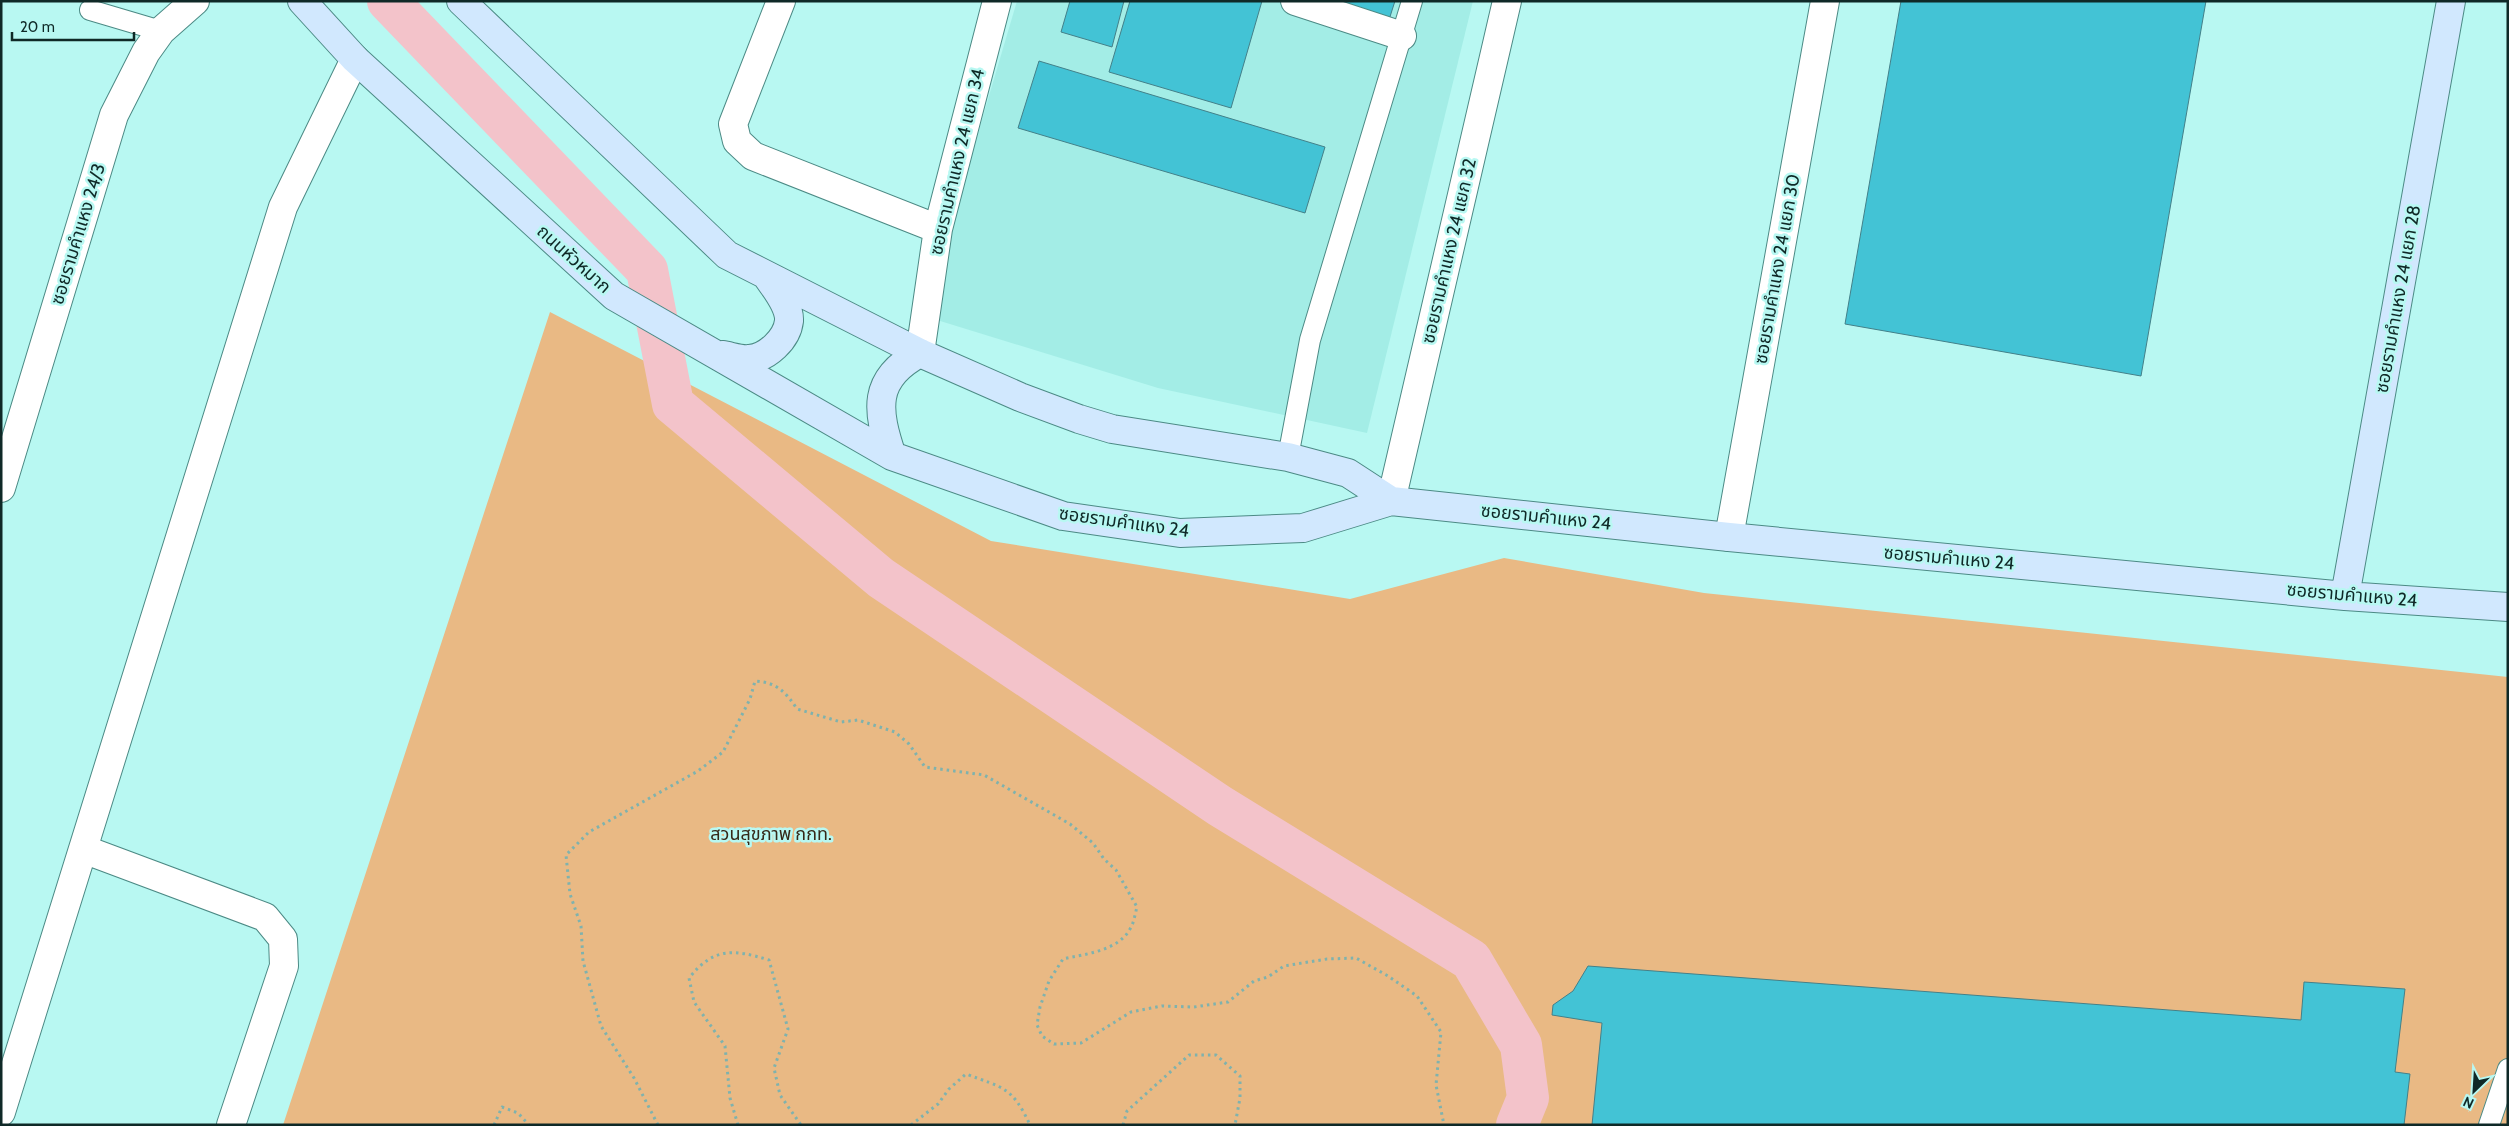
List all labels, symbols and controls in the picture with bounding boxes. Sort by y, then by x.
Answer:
scale bar [12,10,135,42]
text: 20 m [20,18,55,36]
street label: ซอยรามคำแหง 24 แยก 34 [925,67,989,257]
street label: ซอยรามคำแหง 24 แยก 32 [1417,156,1481,346]
street label: ซอยรามคำแหง 24/3 [46,161,110,307]
street label: ซอยรามคำแหง 24 แยก 30 [1749,172,1805,366]
street label: ซอยรามคำแหง 24 แยก 28 [2371,203,2425,395]
street label: ถนนหัวหมาก [532,220,616,298]
street label: ซอยรามคำแหง 24 [1480,499,1612,535]
street label: ซอยรามคำแหง 24 [1058,502,1190,542]
street label: ซอยรามคำแหง 24 [1883,541,2015,575]
street label: ซอยรามคำแหง 24 [2286,578,2418,612]
park label: สวนสุขภาพ กกท. [710,823,832,845]
north arrow [2449,1066,2499,1116]
text: N [2460,1093,2477,1113]

